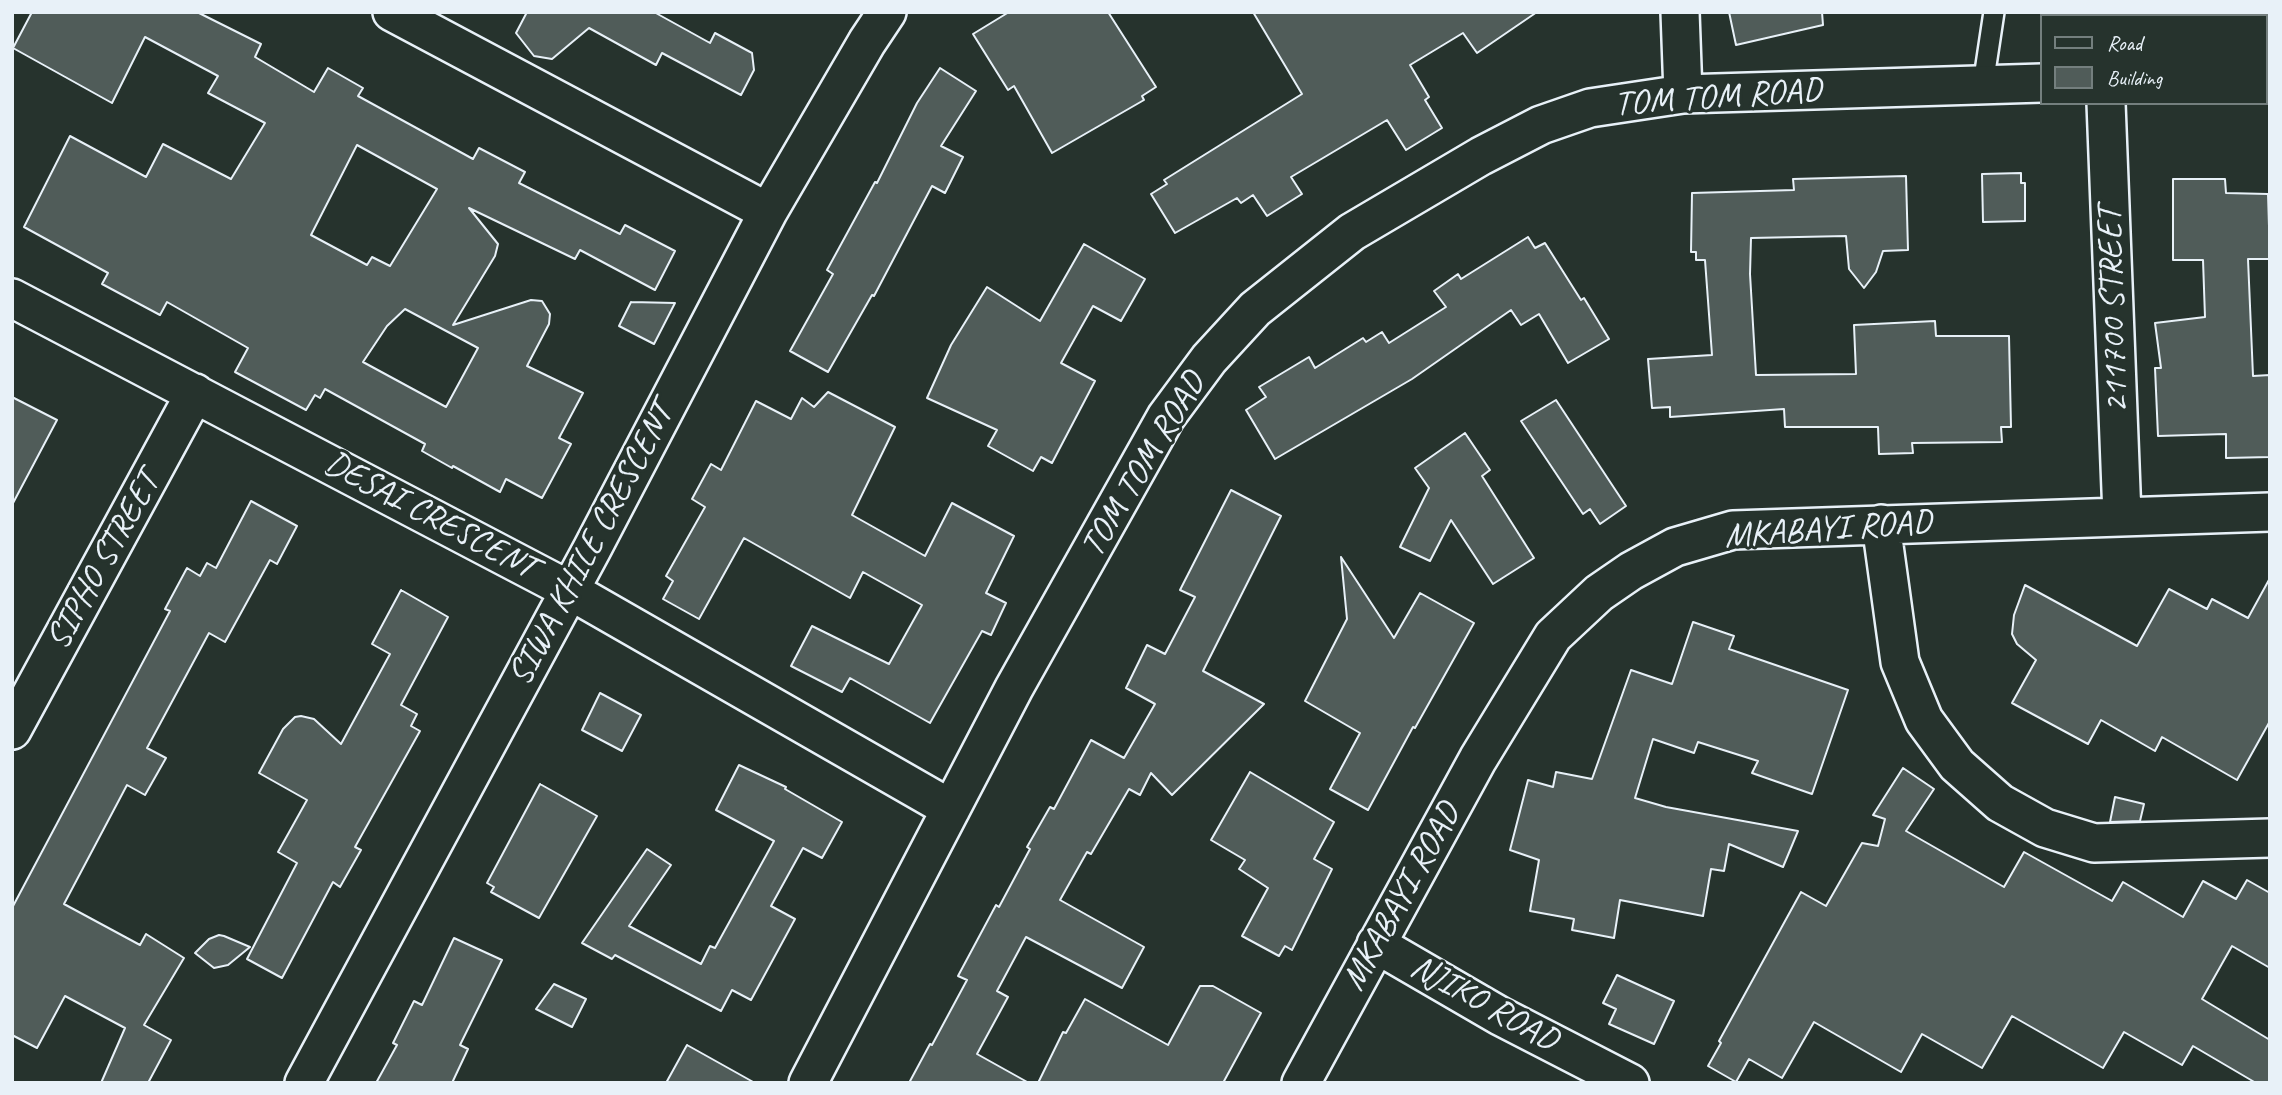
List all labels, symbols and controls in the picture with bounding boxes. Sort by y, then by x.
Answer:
legend [2040,14,2268,105]
text: Road [2107,30,2142,56]
text: Building [2107,65,2162,91]
street label: TOM TOM ROAD [1613,70,1823,126]
street label: 211700 STREET [2089,206,2139,414]
street label: TOM TOM ROAD [1073,365,1215,565]
street label: SIWA KHILE CRESCENT [500,397,684,693]
street label: DESAI CRESCENT [317,443,543,589]
street label: SIPHO STREET [38,465,170,657]
street label: MKABAYI ROAD [1723,502,1933,558]
street label: MKABAYI ROAD [1333,796,1471,998]
street label: NJIKO ROAD [1403,946,1565,1062]

